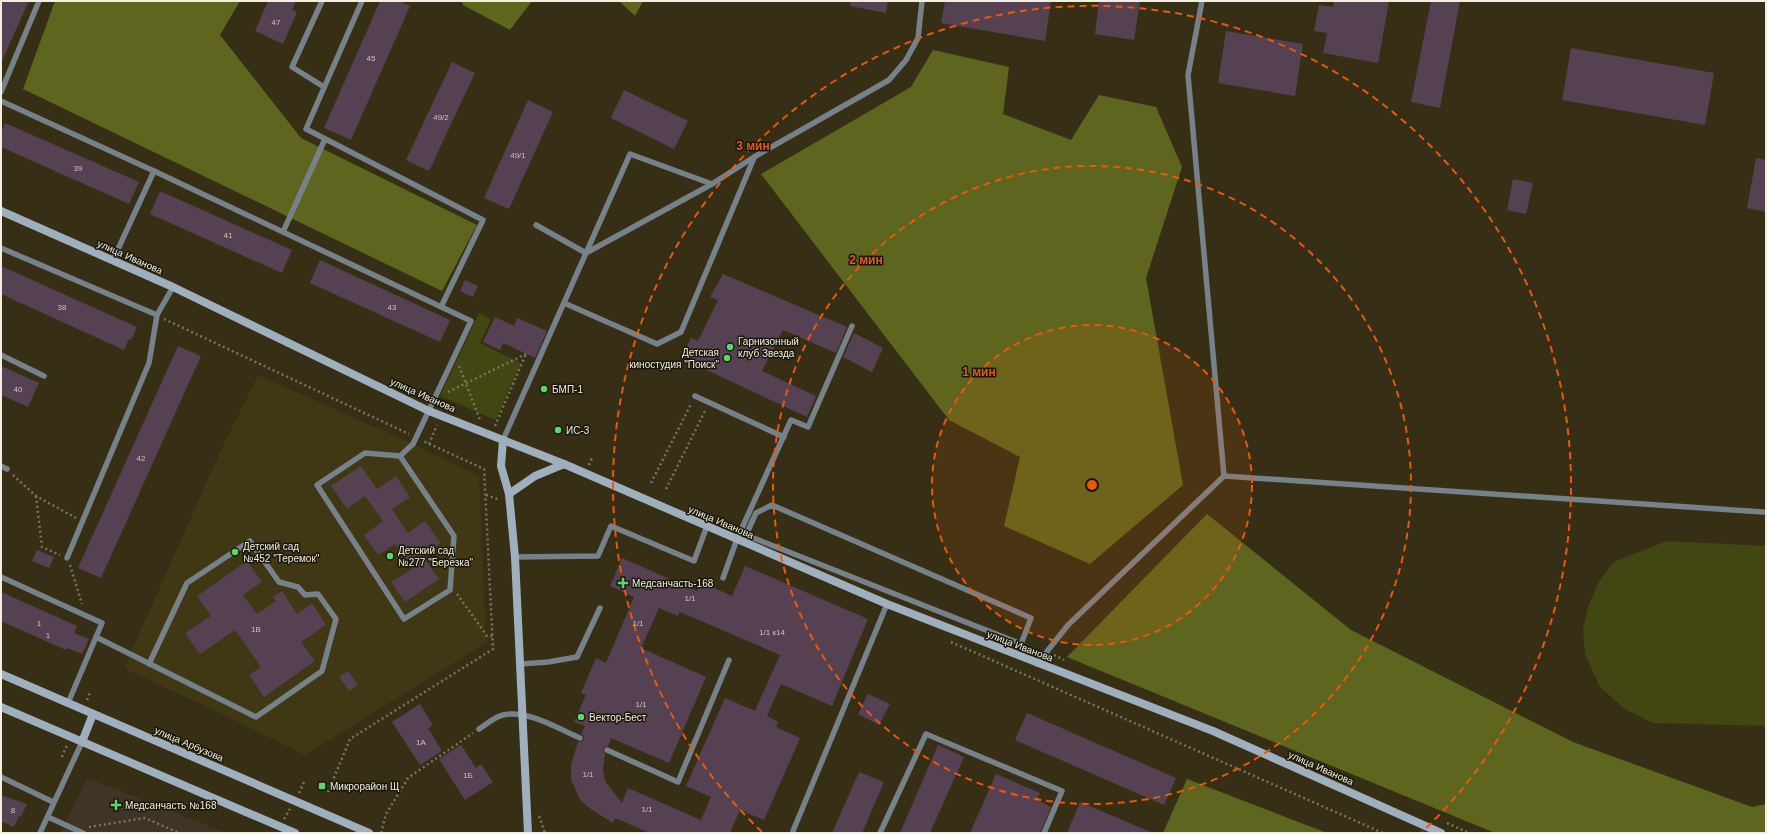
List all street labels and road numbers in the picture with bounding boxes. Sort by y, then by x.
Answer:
street label: улица Иванова [96,238,165,276]
street label: улица Иванова [389,376,458,414]
street label: улица Иванова [687,503,756,541]
street label: улица Иванова [985,628,1055,664]
street label: улица Арбузова [153,725,226,764]
street label: улица Иванова [1287,749,1356,787]

